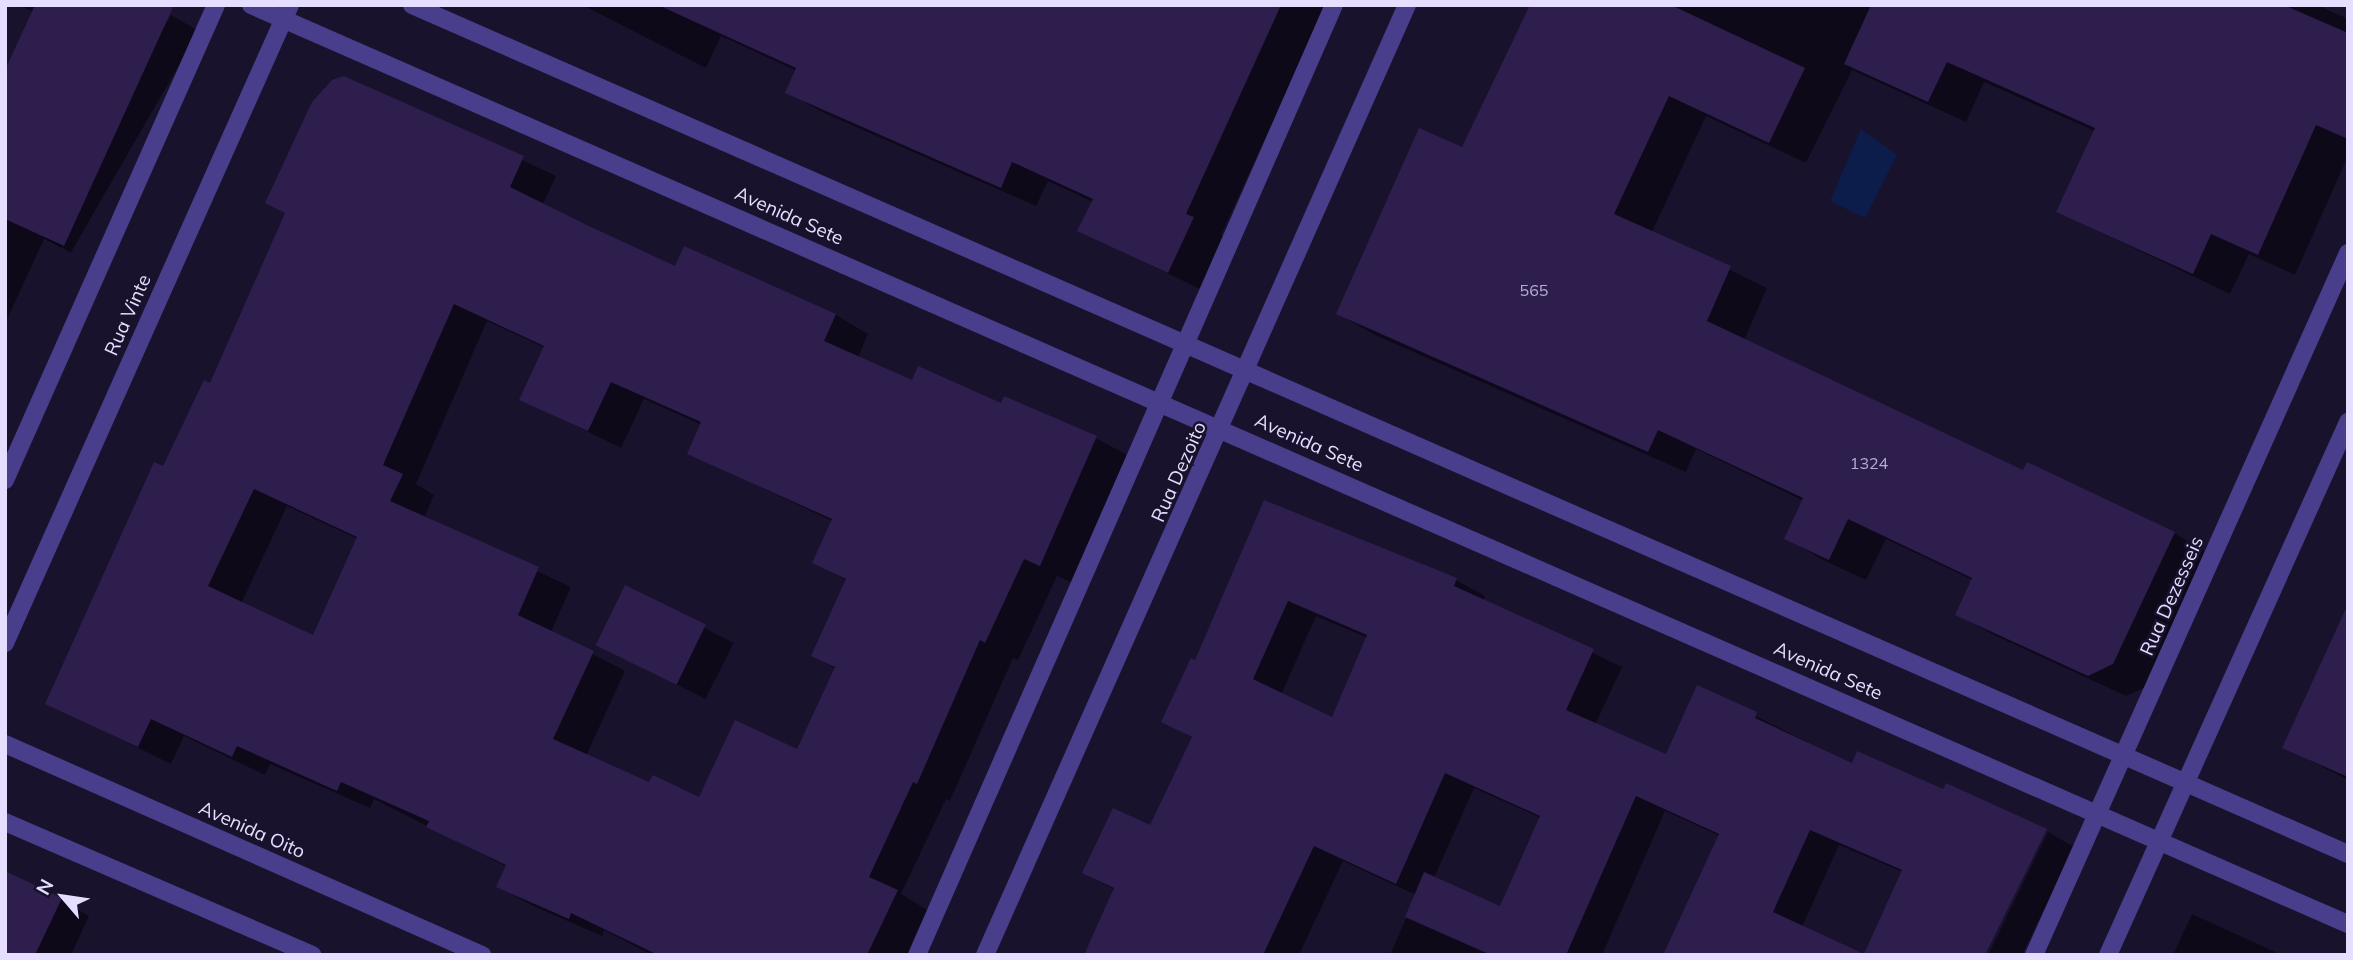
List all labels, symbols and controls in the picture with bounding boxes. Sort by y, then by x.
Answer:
street label: Avenida Sete [731,182,847,250]
street label: Rua Vinte [100,271,156,359]
house number: 565 [1520,280,1548,300]
street label: Avenida Sete [1251,409,1367,477]
street label: Rua Dezoito [1147,418,1211,526]
house number: 1324 [1850,453,1888,473]
street label: Rua Dezesseis [2136,533,2208,659]
street label: Avenida Sete [1770,637,1886,705]
street label: Avenida Oito [195,796,309,864]
north arrow [28,862,98,932]
text: N [31,875,59,899]

